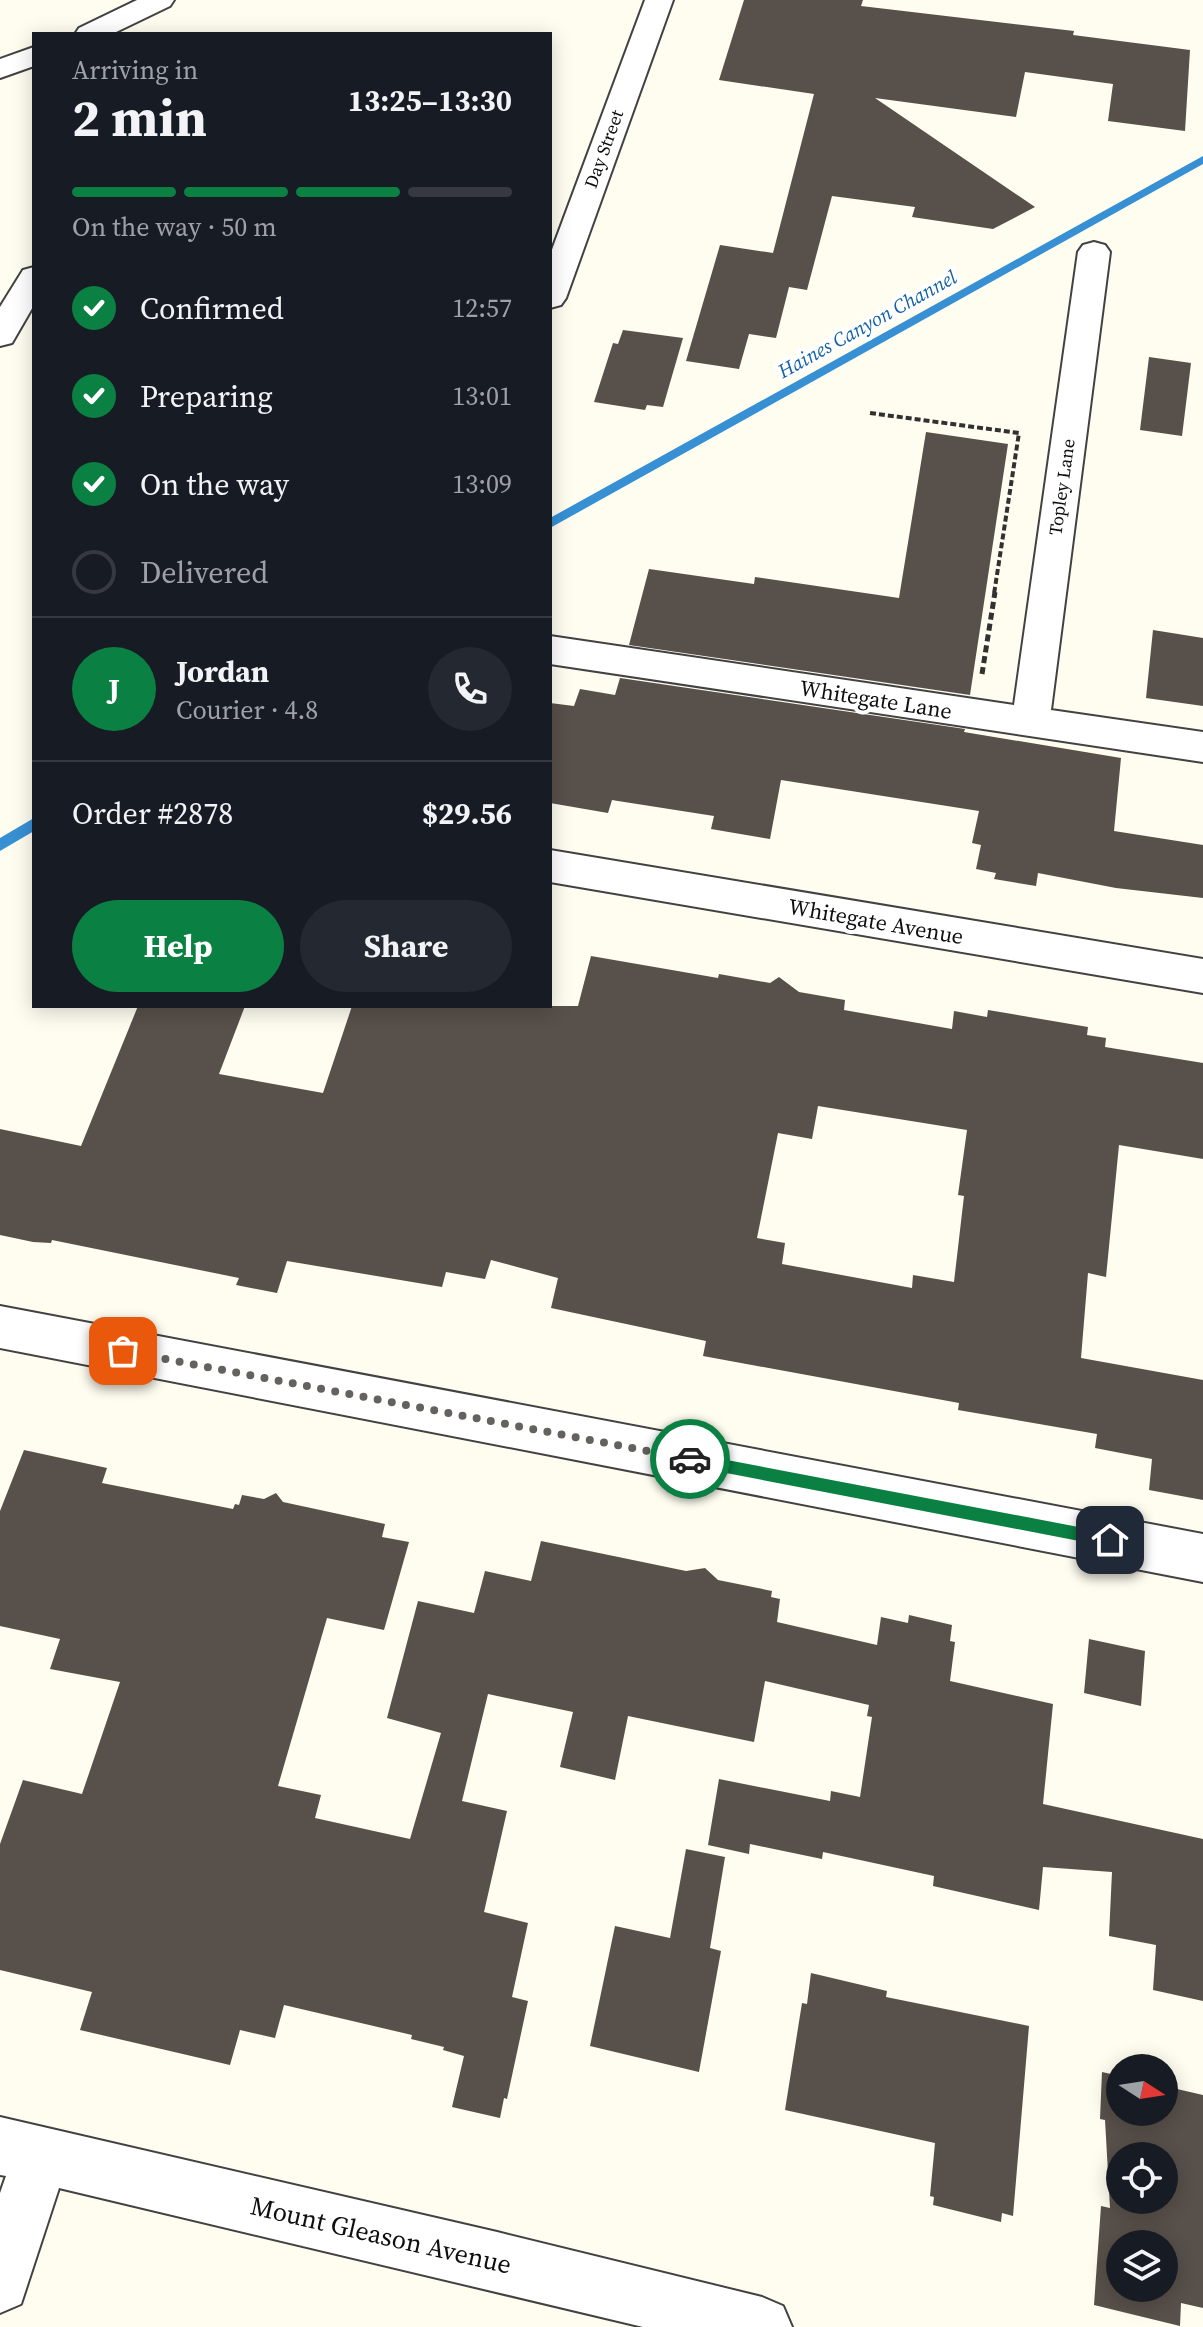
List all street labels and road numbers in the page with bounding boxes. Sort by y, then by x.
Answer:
street label: Day Street [578,106,629,191]
street label: Topley Lane [1042,437,1081,537]
street label: Whitegate Lane [798,672,954,726]
street label: Whitegate Avenue [786,891,966,951]
street label: Mount Gleason Avenue [247,2187,515,2283]

